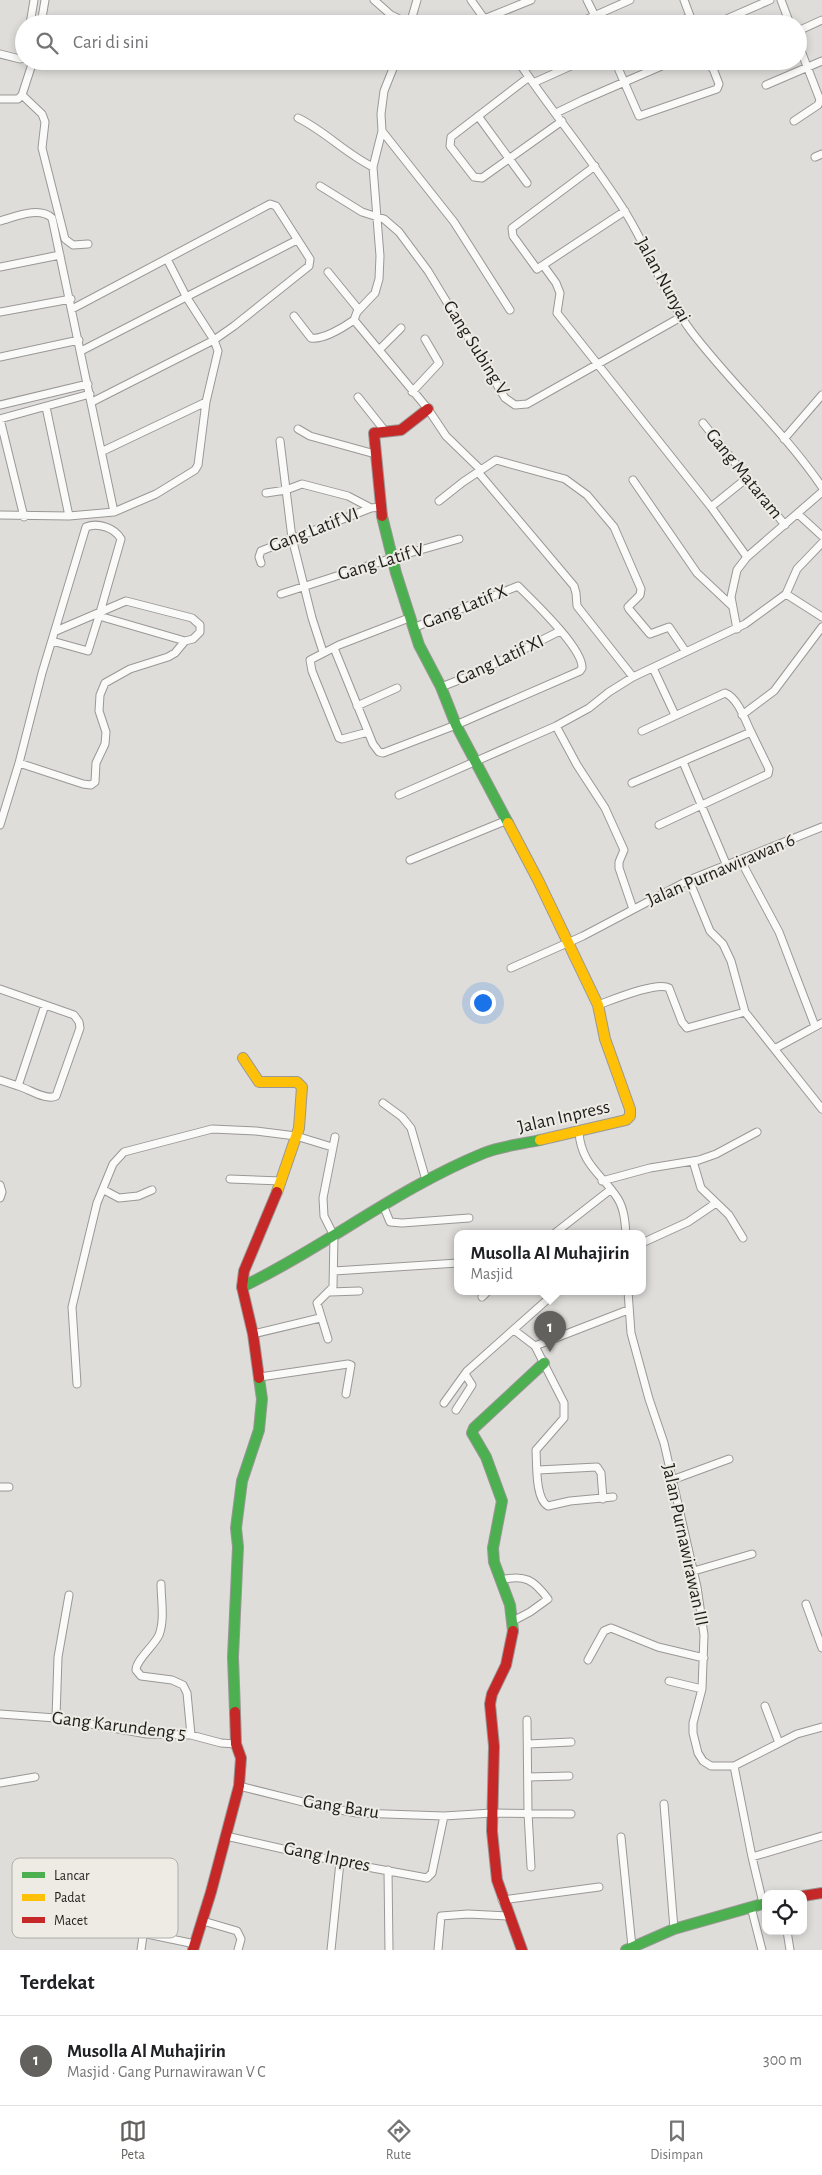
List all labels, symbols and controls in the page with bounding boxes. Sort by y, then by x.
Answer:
search box [15,15,807,70]
icon: search [33,29,61,57]
text: Cari di sini [73,33,149,52]
street label: Jalan Nunyai [632,235,694,325]
street label: Gang Subing V [439,297,513,399]
street label: Gang Mataram [702,425,786,523]
street label: Gang Latif VI [267,504,361,556]
street label: Gang Latif V [336,540,427,584]
street label: Gang Latif X [420,581,510,633]
street label: Gang Latif XI [453,631,547,689]
street label: Jalan Purnawirawan 6 [644,830,798,910]
your location [470,990,496,1016]
street label: Jalan Inpress [516,1097,612,1137]
popup [454,1230,646,1295]
text: Musolla Al Muhajirin [471,1244,629,1263]
text: Masjid [471,1266,513,1282]
pin: 1 [534,1311,566,1352]
street label: Jalan Purnawirawan III [659,1462,711,1628]
street label: Gang Karundeng 5 [51,1708,187,1744]
street label: Gang Baru [302,1792,381,1822]
street label: Gang Inpres [282,1839,372,1875]
legend [12,1858,178,1938]
text: Lancar [54,1869,90,1883]
map controls [762,1890,807,1935]
button: locate [762,1890,807,1935]
text: Padat [54,1891,86,1905]
text: Macet [54,1914,88,1928]
text: Terdekat [20,1972,95,1993]
text: Musolla Al Muhajirin [67,2042,226,2061]
text: 1 [33,2052,39,2068]
text: 300 m [763,2052,802,2068]
text: Masjid · Gang Purnawirawan V C [67,2064,266,2080]
tab: Peta [119,2117,147,2164]
tab: Rute [385,2117,413,2164]
tab: Disimpan [650,2117,703,2164]

